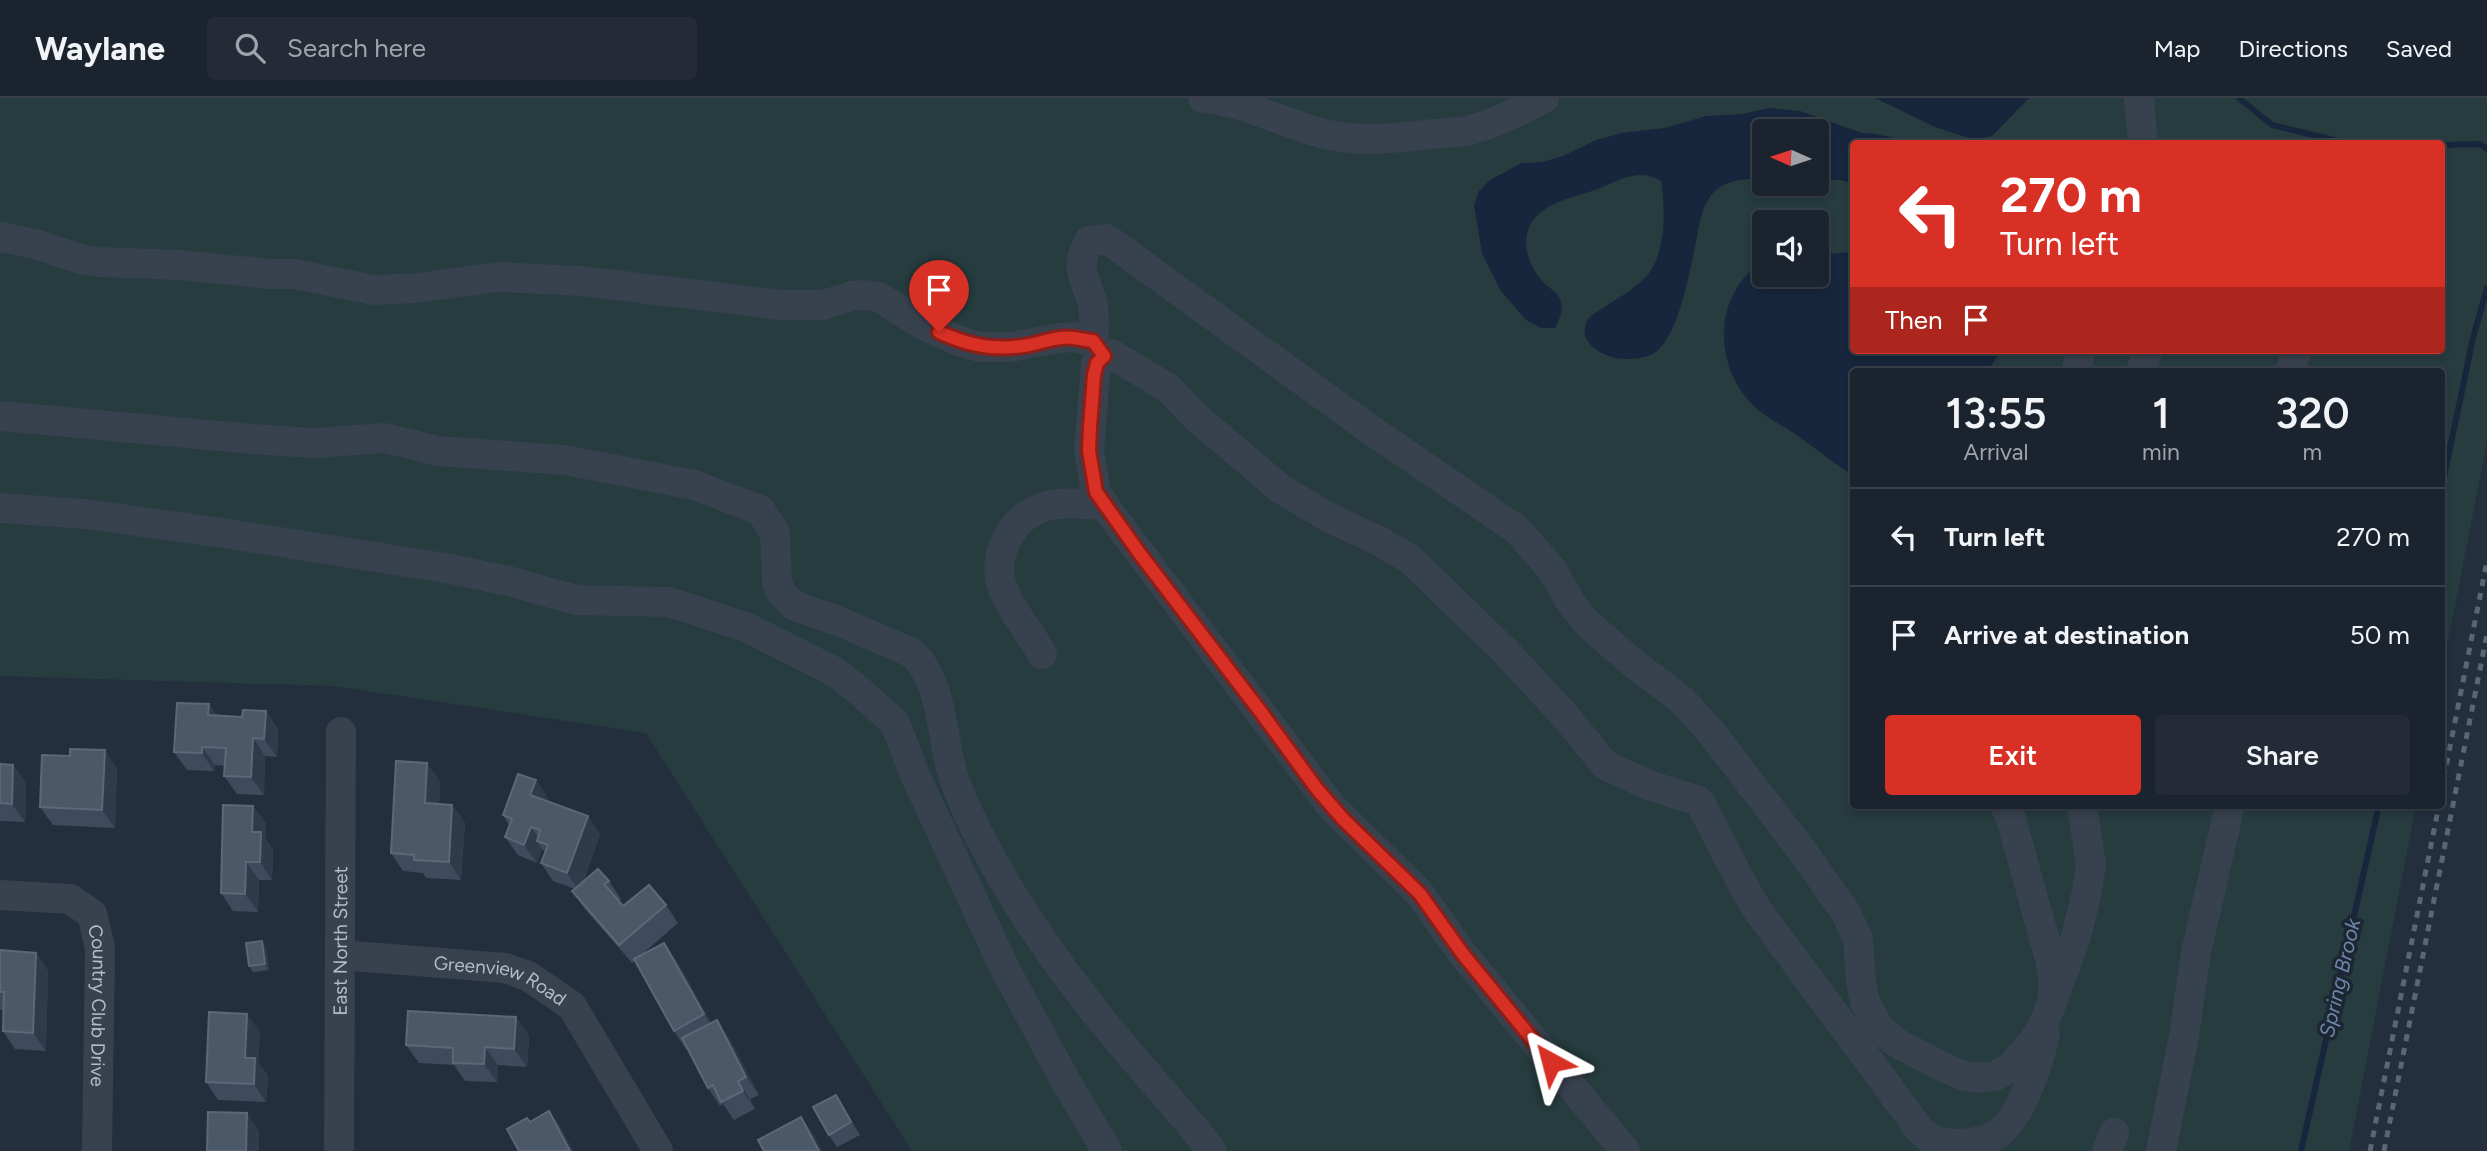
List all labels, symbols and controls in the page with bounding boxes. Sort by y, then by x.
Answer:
search box [207,17,697,80]
text: Waylane [35,29,165,68]
icon: search [231,29,269,67]
text: Search here [287,32,426,64]
text: Map [2154,34,2200,63]
text: Directions [2238,34,2348,63]
text: Saved [2386,34,2452,63]
north arrow [1752,119,1829,196]
map controls [1752,119,1829,287]
text: 270 m [2000,165,2142,224]
icon: left [1885,168,1976,259]
button: sound [1752,210,1829,287]
text: Turn left [2000,225,2119,263]
pin [909,260,969,332]
icon: arrive [920,271,958,309]
icon: arrive [1957,301,1995,339]
text: Then [1885,304,1943,336]
text: 13:55 [1945,388,2047,439]
text: 1 [2152,388,2170,439]
text: 320 [2275,388,2350,439]
text: Arrival [1964,438,2029,466]
text: min [2142,438,2180,466]
text: m [2303,438,2322,466]
icon: left [1885,518,1923,556]
text: Turn left [1944,521,2045,553]
text: 270 m [2336,521,2410,553]
icon: arrive [1885,616,1923,654]
text: Arrive at destination [1944,619,2189,651]
text: 50 m [2350,619,2410,651]
button: Exit [1885,715,2141,795]
button: Share [2155,715,2410,795]
street label: East North Street [329,866,352,1016]
water label: Spring Brook [2314,915,2365,1040]
street label: Country Club Drive [83,922,111,1087]
street label: Greenview Road [433,951,571,1011]
position arrow [1514,1025,1588,1099]

